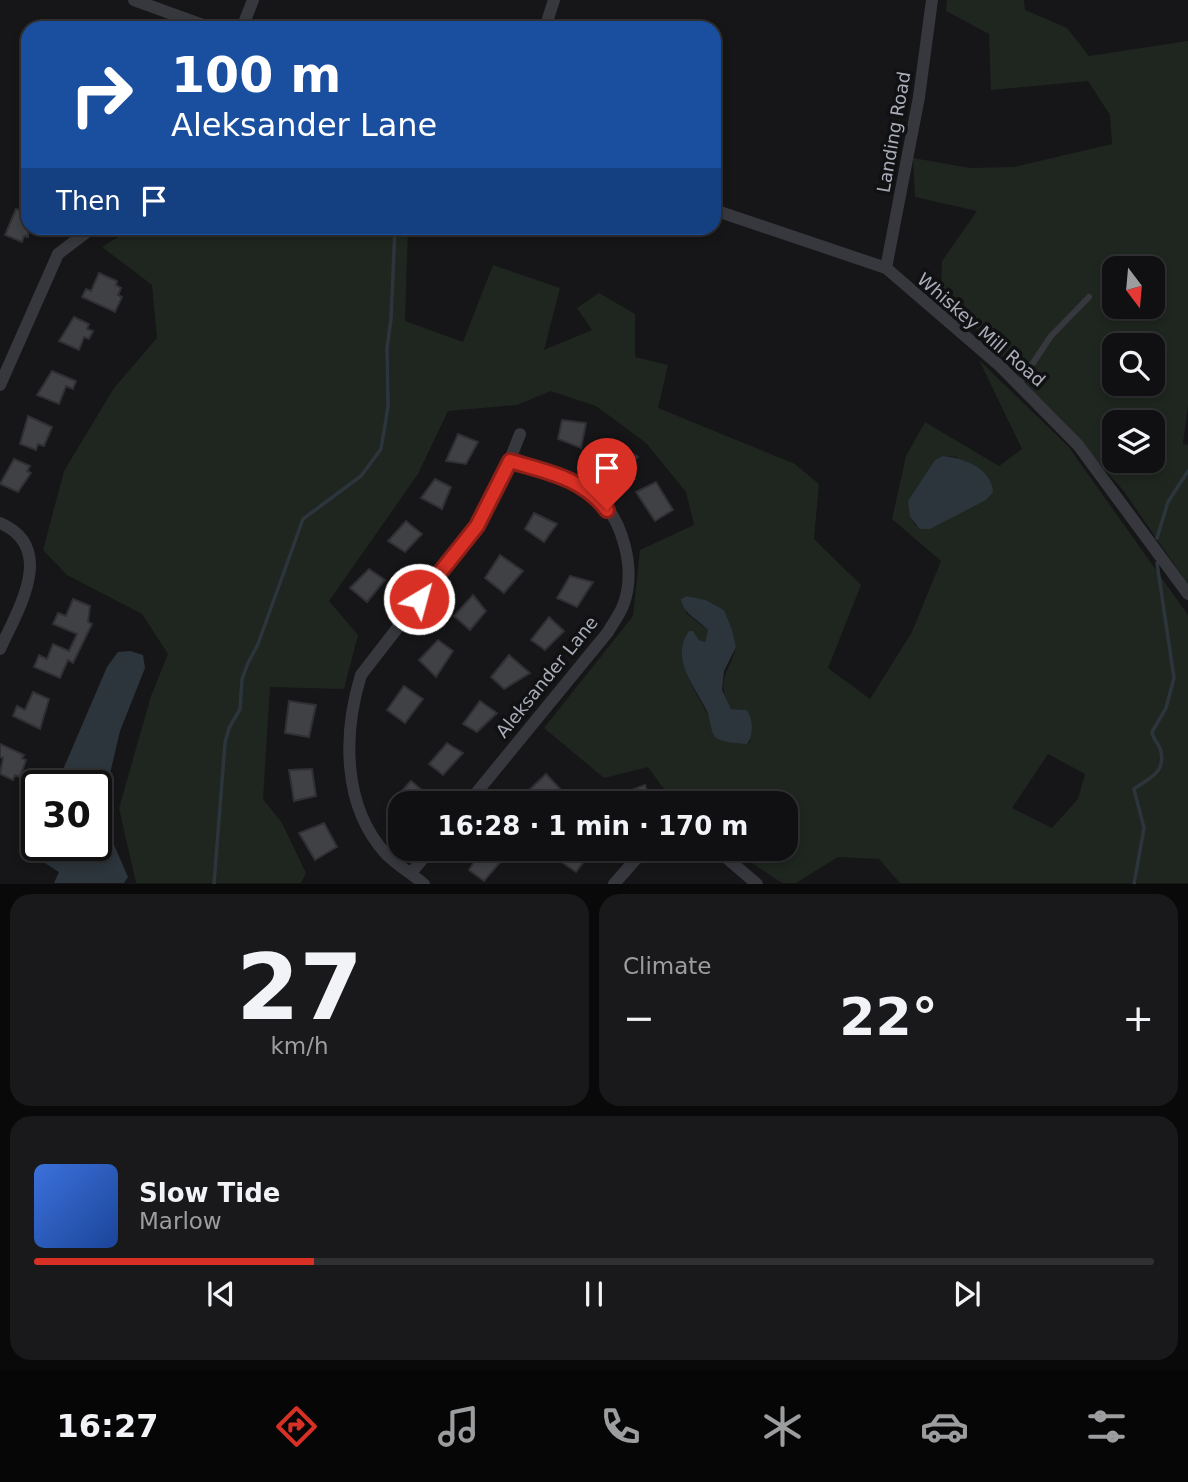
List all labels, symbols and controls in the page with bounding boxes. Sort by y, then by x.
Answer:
text: 100 m [171,47,341,104]
icon: right [56,49,147,140]
street label: Landing Road [873,70,914,194]
text: Aleksander Lane [171,106,437,144]
icon: arrive [135,182,173,220]
text: Then [56,186,121,216]
north arrow [1102,256,1166,318]
map controls [1102,256,1165,473]
street label: Whiskey Mill Road [913,268,1049,391]
button: search [1102,333,1165,396]
button: layers [1102,410,1165,473]
pin [577,438,637,510]
icon: arrive [588,449,626,487]
position arrow [382,562,456,636]
street label: Aleksander Lane [491,612,602,742]
speed limit sign: 30 [21,770,112,861]
text: 16:28 · 1 min · 170 m [438,811,748,841]
text: 27 [236,935,363,1040]
text: Climate [623,953,712,979]
text: 22° [839,987,938,1047]
text: − [623,996,655,1040]
text: + [1122,996,1154,1040]
text: km/h [270,1033,329,1059]
text: Slow Tide [139,1178,280,1208]
text: Marlow [139,1208,222,1234]
icon: previous [202,1275,240,1313]
icon: pause [575,1275,613,1313]
icon: next [948,1275,986,1313]
icon: directions [272,1402,321,1451]
icon: music [434,1402,483,1451]
icon: phone [596,1402,645,1451]
icon: climate [758,1402,807,1451]
icon: car [920,1402,969,1451]
icon: filters [1082,1402,1131,1451]
text: 16:27 [57,1407,158,1445]

